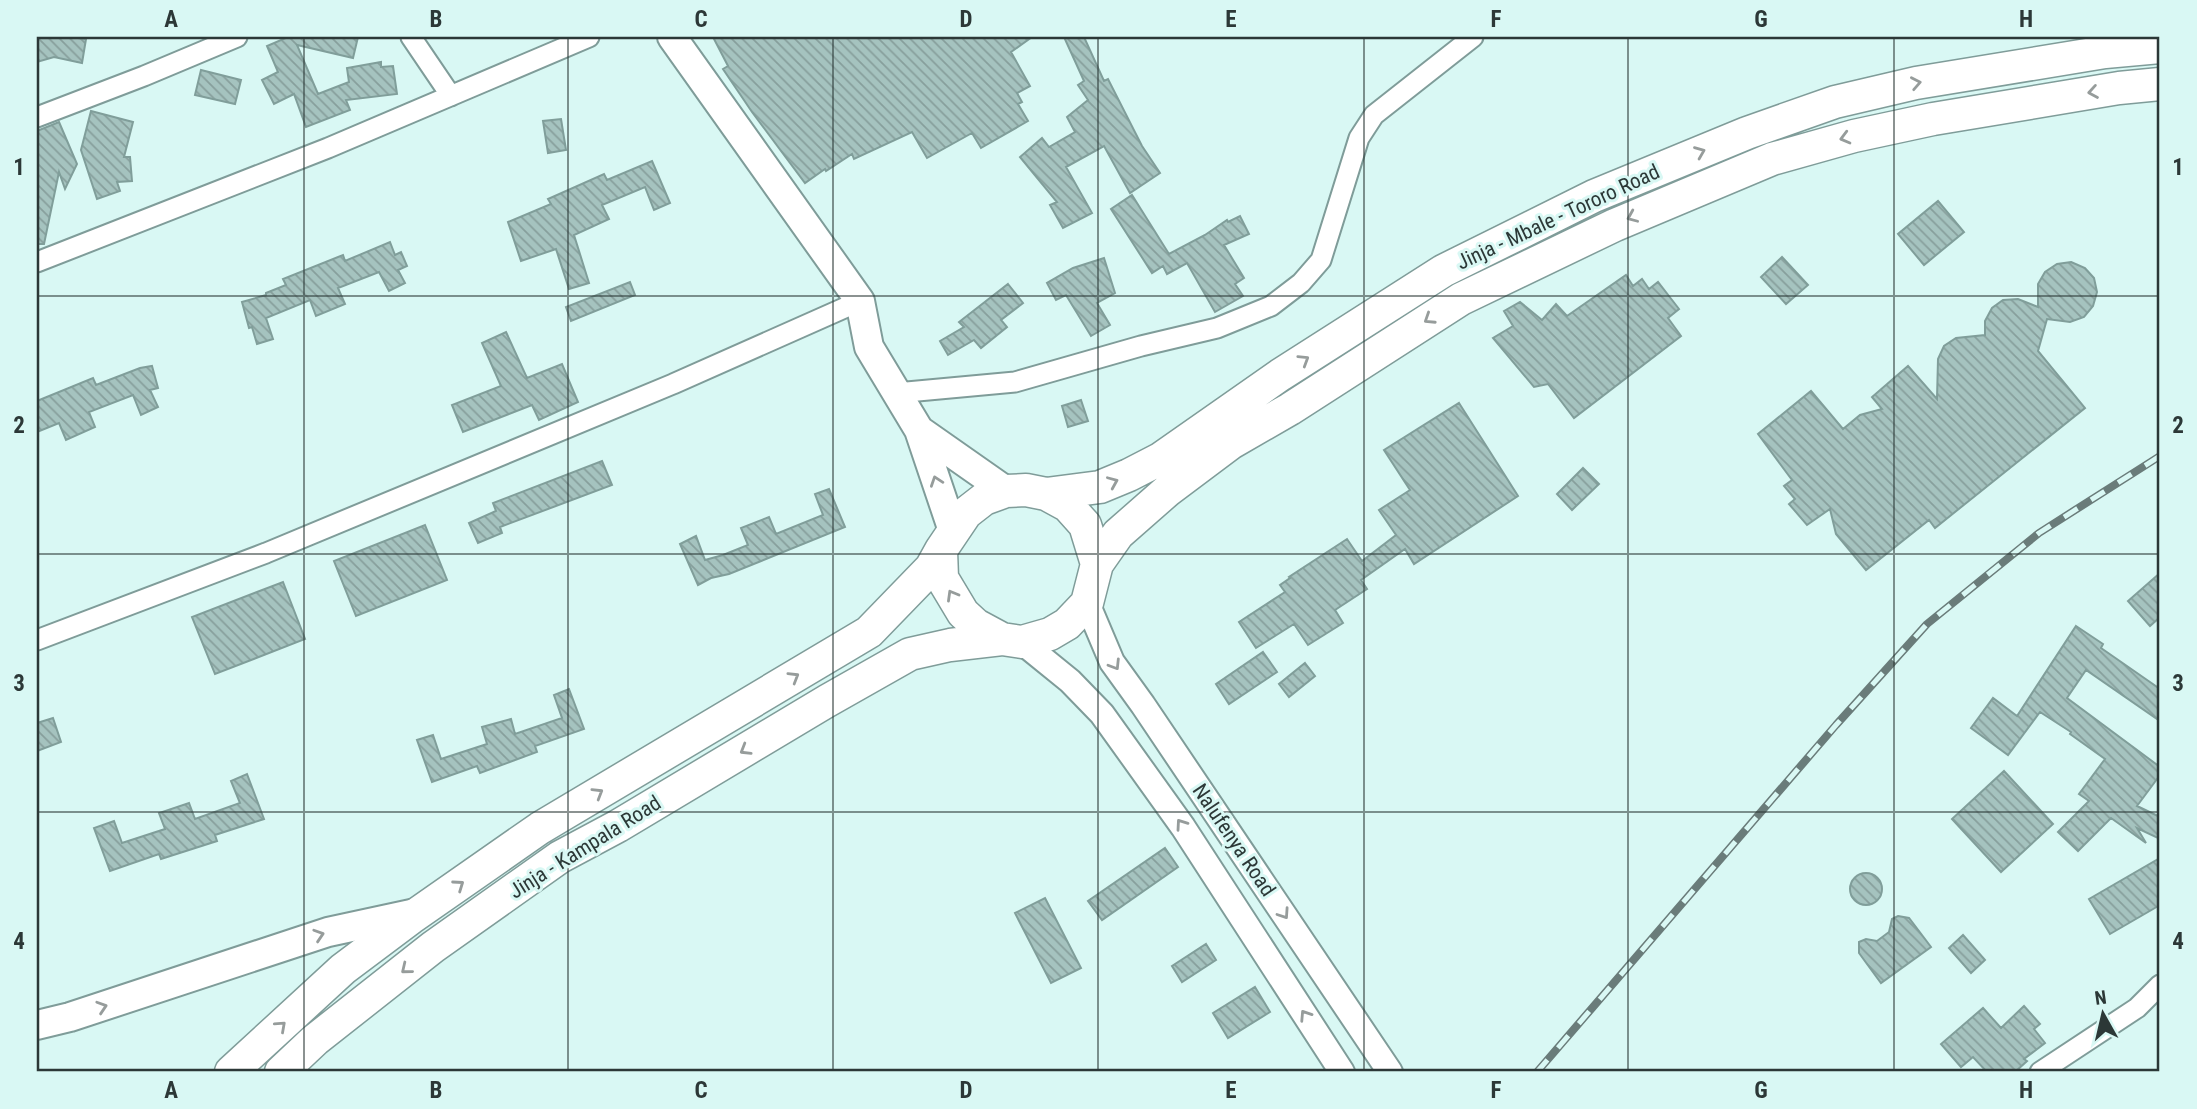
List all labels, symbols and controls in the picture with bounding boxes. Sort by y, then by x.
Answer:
text: A [164,6,178,33]
text: B [430,6,442,33]
text: C [694,6,708,33]
text: D [960,6,973,33]
text: E [1225,6,1237,33]
text: F [1491,6,1502,33]
text: G [1754,6,1768,33]
text: H [2019,6,2033,33]
one-way arrow [1910,77,1922,92]
one-way arrow [2087,84,2098,99]
one-way arrow [1839,130,1851,145]
one-way arrow [1693,147,1705,161]
text: 1 [13,154,25,181]
text: 1 [2172,154,2184,181]
street label: Jinja - Mbale - Tororo Road [1453,159,1663,275]
one-way arrow [1627,209,1639,223]
one-way arrow [1424,311,1437,324]
one-way arrow [1296,355,1309,368]
text: 2 [13,412,25,439]
text: 2 [2172,412,2184,439]
one-way arrow [930,475,944,487]
one-way arrow [1105,476,1118,490]
one-way arrow [947,590,960,602]
one-way arrow [1107,657,1120,670]
text: 3 [13,670,25,697]
text: 3 [2172,670,2184,697]
one-way arrow [787,672,800,685]
one-way arrow [740,742,753,755]
street label: Nalufenya Road [1188,779,1280,901]
one-way arrow [591,788,604,801]
street label: Jinja - Kampala Road [505,791,665,903]
one-way arrow [1177,819,1189,832]
one-way arrow [451,881,464,893]
one-way arrow [1276,906,1288,919]
text: 4 [13,928,25,955]
text: 4 [2172,928,2184,955]
one-way arrow [312,929,324,944]
one-way arrow [401,960,413,973]
north arrow [2068,979,2138,1050]
text: N [2093,985,2108,1010]
one-way arrow [96,1000,108,1015]
one-way arrow [1301,1010,1313,1023]
one-way arrow [273,1022,286,1034]
text: A [164,1077,178,1104]
text: B [430,1077,442,1104]
text: C [694,1077,708,1104]
text: D [960,1077,973,1104]
text: E [1225,1077,1237,1104]
text: F [1491,1077,1502,1104]
text: G [1754,1077,1768,1104]
text: H [2019,1077,2033,1104]

